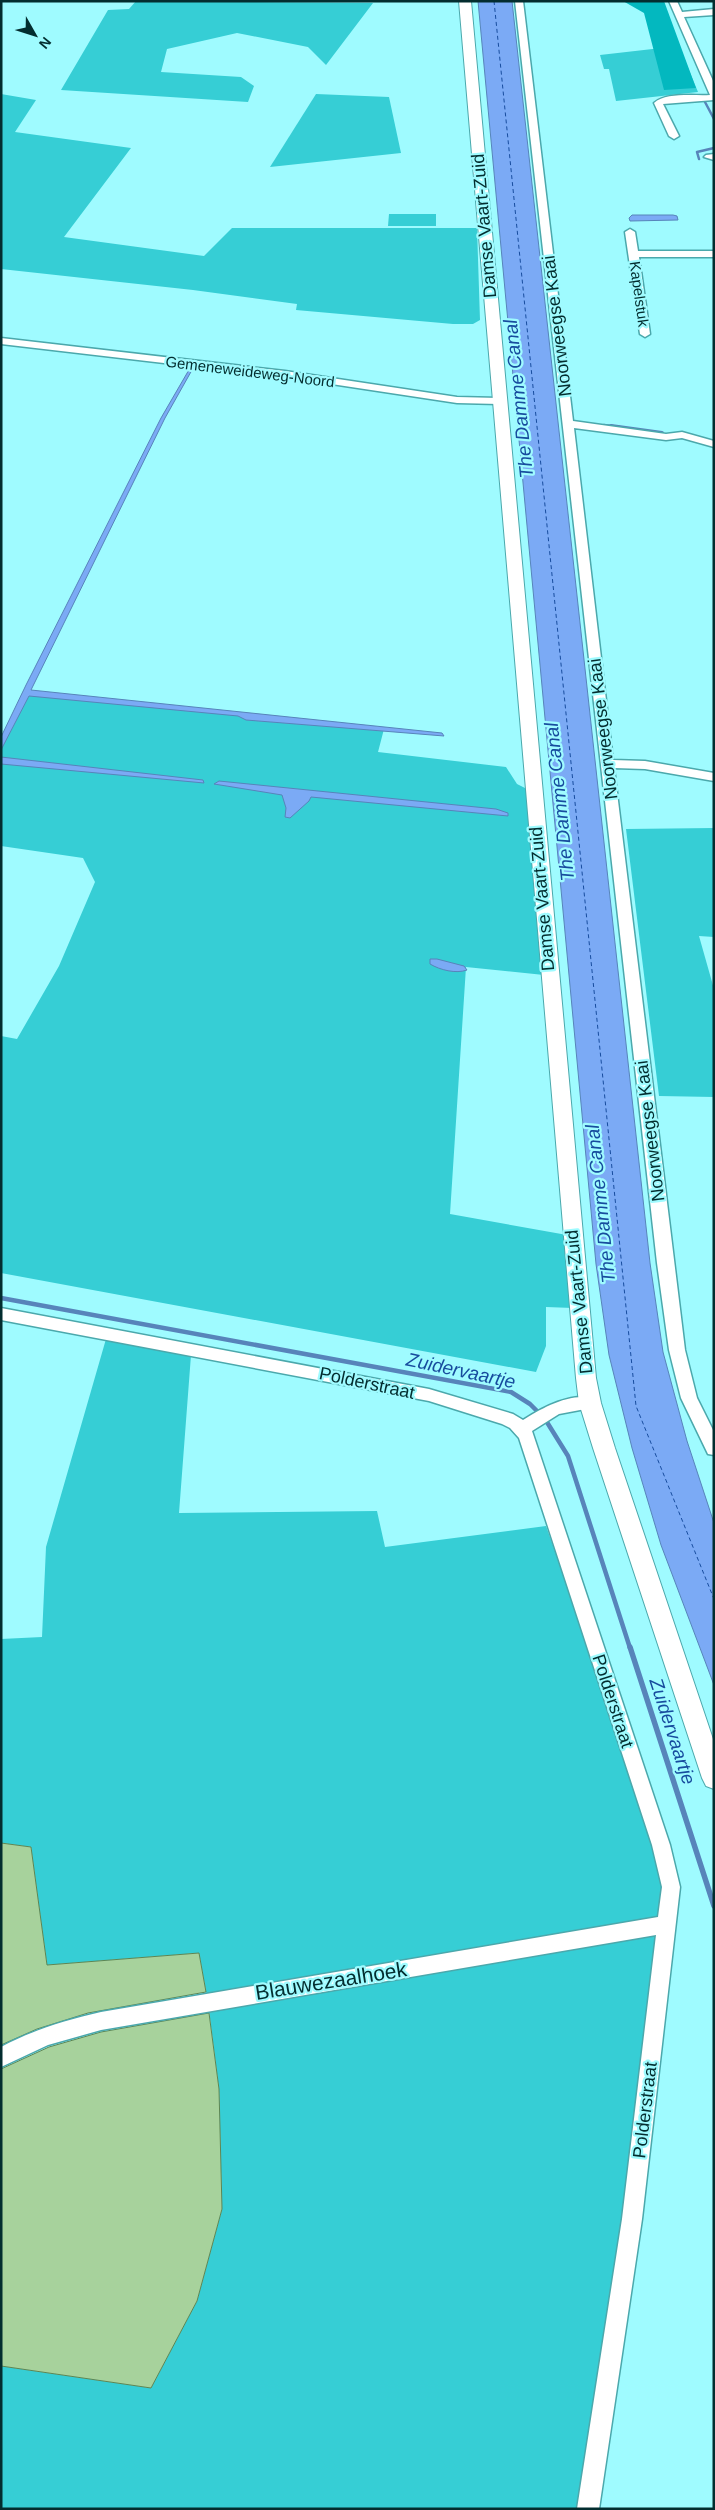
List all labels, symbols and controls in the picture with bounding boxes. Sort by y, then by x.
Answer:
north arrow [10,10,60,60]
text: N [36,34,55,52]
street label: Damse Vaart-Zuid [468,153,500,299]
street label: Noorweegse Kaai [538,254,576,398]
street label: Kapelstuk [626,260,653,328]
water label: The Damme Canal [500,318,537,479]
street label: Gemeneweideweg-Noord [165,353,336,390]
street label: Noorweegse Kaai [584,657,622,801]
water label: The Damme Canal [541,721,578,882]
street label: Damse Vaart-Zuid [526,826,558,972]
street label: Noorweegse Kaai [631,1059,669,1203]
water label: The Damme Canal [582,1123,619,1284]
street label: Damse Vaart-Zuid [561,1229,597,1375]
water label: Zuidervaartje [404,1348,517,1392]
street label: Polderstraat [317,1363,417,1403]
street label: Polderstraat [588,1652,638,1750]
water label: Zuidervaartje [645,1674,700,1787]
street label: Blauwezaalhoek [254,1957,409,2004]
street label: Polderstraat [629,2061,661,2159]

